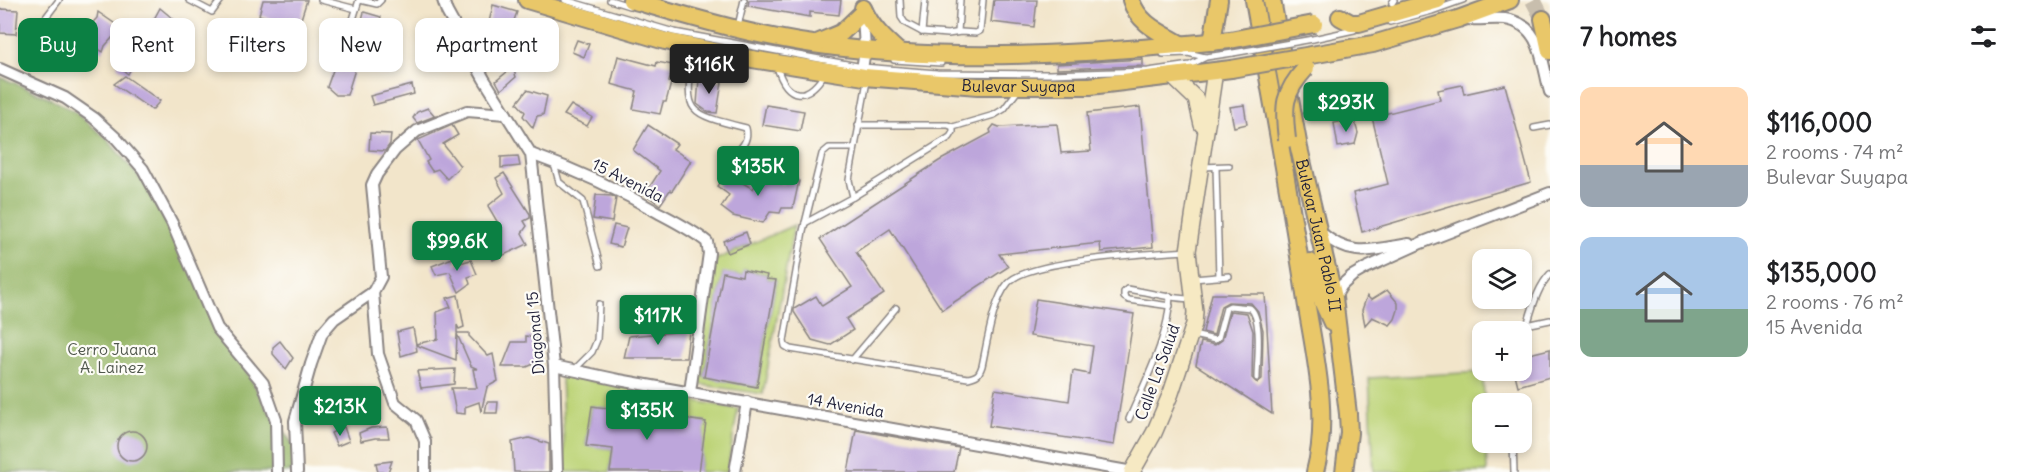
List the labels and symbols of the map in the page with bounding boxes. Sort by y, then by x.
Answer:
pin: $116K [667,44,751,95]
street label: Bulevar Suyapa [961,75,1075,96]
pin: $293K [1304,82,1388,133]
pin: $135K [716,146,800,197]
street label: 15 Avenida [589,154,667,206]
street label: Bulevar Juan Pablo II [1292,157,1346,313]
pin: $99.6K [408,221,506,272]
street label: Diagonal 15 [521,291,549,375]
pin: $117K [616,295,700,346]
street label: Calle La Salud [1130,321,1184,423]
park label: Cerro Juana A. Lainez [67,339,157,377]
pin: $213K [298,386,382,437]
street label: 14 Avenida [806,388,886,422]
pin: $135K [605,390,689,441]

